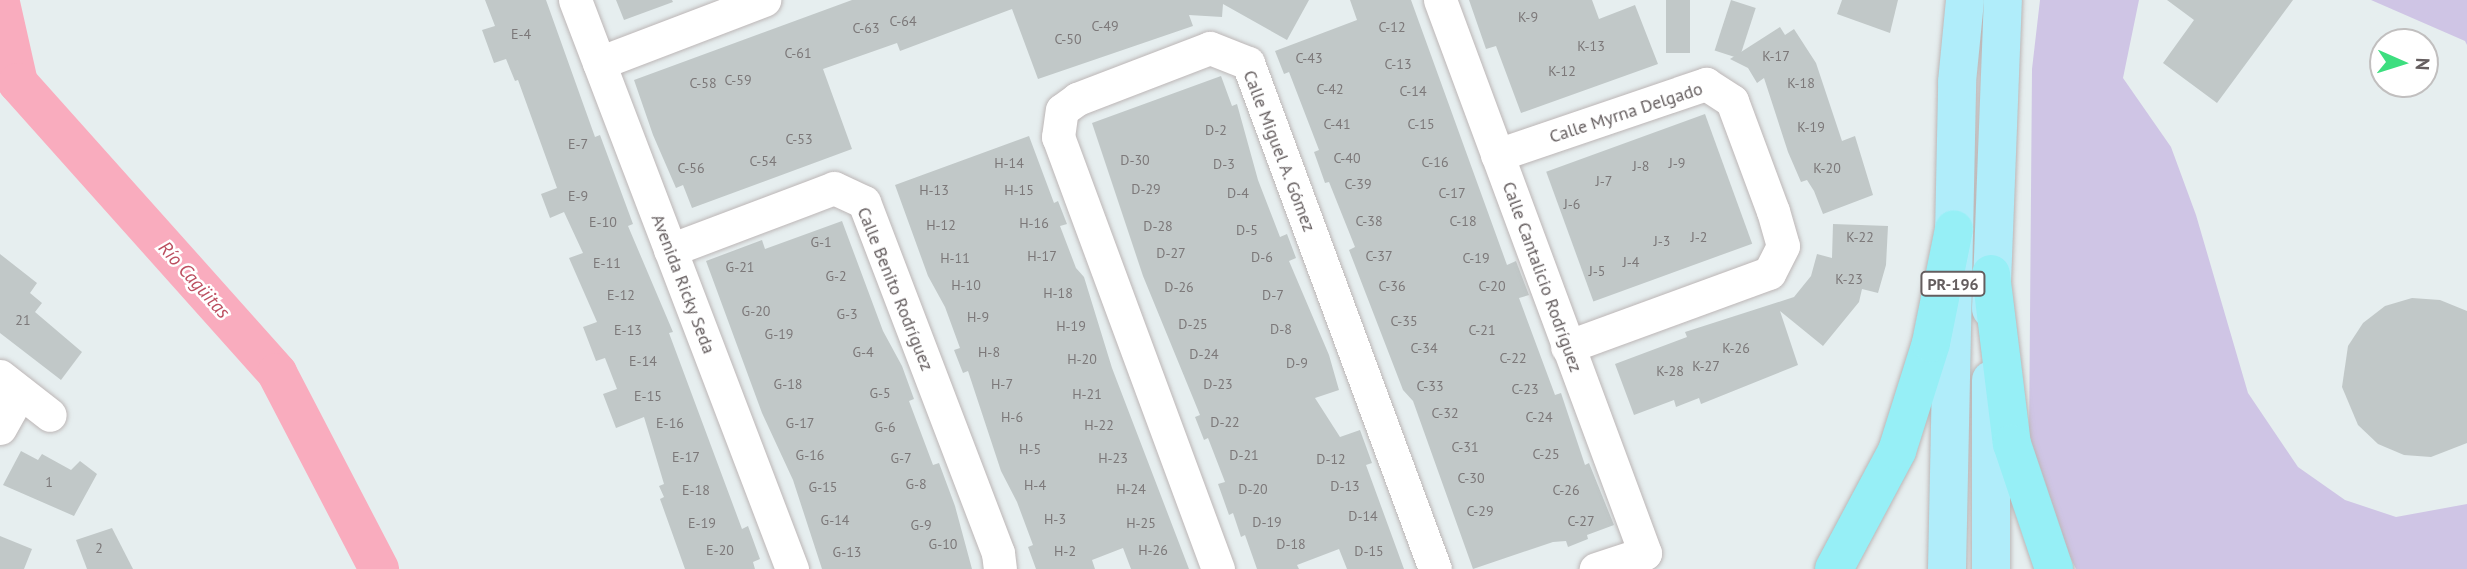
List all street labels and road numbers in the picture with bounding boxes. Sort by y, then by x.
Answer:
street label: Calle Miguel A. Gómez [1238,66,1320,236]
street label: Calle Myrna Delgado [1547,78,1705,148]
street label: Calle Cantalicio Rodríguez [1497,179,1587,375]
street label: Calle Benito Rodríguez [852,204,938,374]
street label: Avenida Ricky Seda [646,211,720,357]
road number: PR-196 [1920,272,1986,296]

